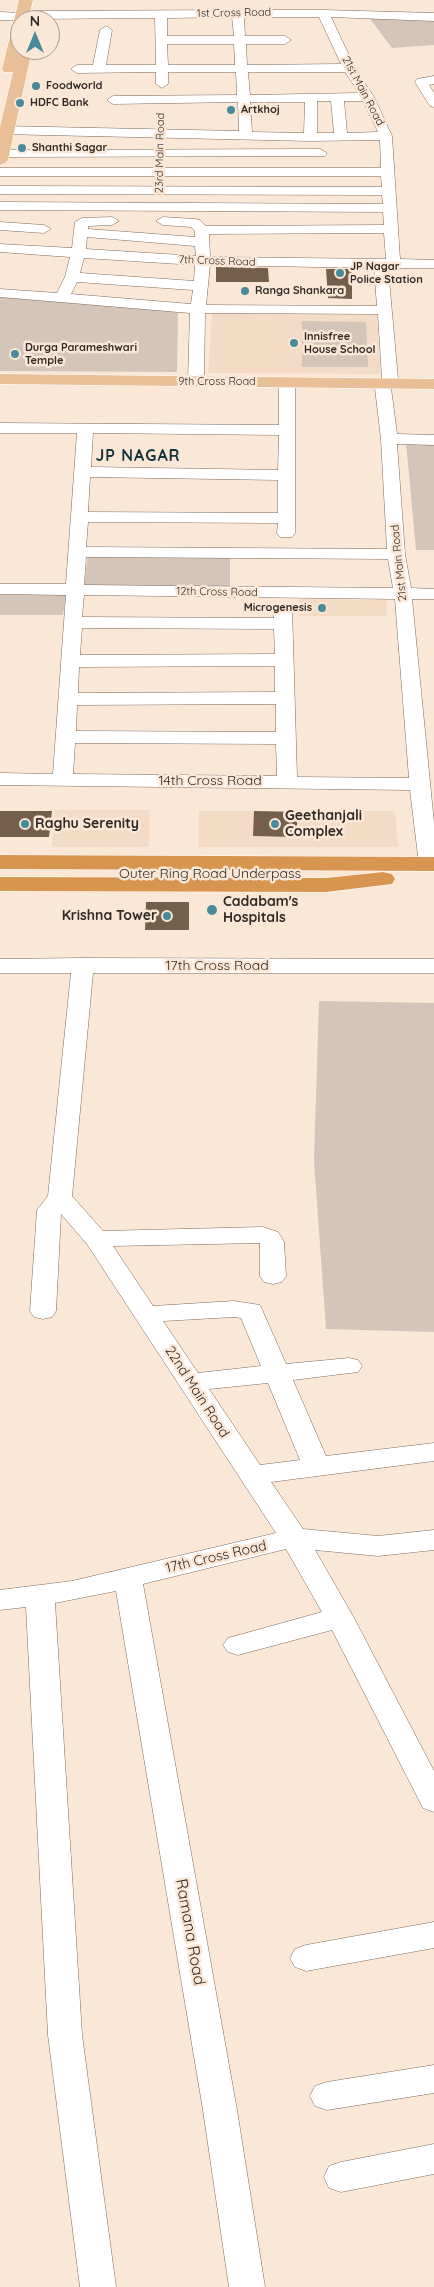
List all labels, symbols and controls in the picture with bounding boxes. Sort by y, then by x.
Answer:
street label: 1st Cross Road [197,6,271,20]
north arrow [10,10,60,60]
text: N [30,12,40,30]
street label: 21st Main Road [339,54,387,128]
place label: Foodworld [46,79,103,93]
marker: Foodworld [30,80,42,92]
place label: HDFC Bank [30,96,89,110]
marker: HDFC Bank [14,97,26,109]
place label: Artkhoj [241,103,280,117]
marker: Artkhoj [225,104,237,116]
street label: 23rd Main Road [153,113,167,193]
place label: Shanthi Sagar [32,141,107,155]
marker: Shanthi Sagar [16,142,28,154]
street label: 7th Cross Road [178,253,256,269]
place label: JP Nagar Police Station [350,260,423,286]
marker: JP Nagar Police Station [334,267,346,279]
place label: Ranga Shankara [255,284,344,298]
marker: Ranga Shankara [239,285,251,297]
place label: Innisfree House School [304,330,376,356]
marker: Innisfree House School [288,337,300,349]
place label: Durga Parameshwari Temple [25,341,137,367]
marker: Durga Parameshwari Temple [9,348,21,360]
street label: 9th Cross Road [178,375,256,389]
district label: JP NAGAR [94,446,182,466]
street label: 21st Main Road [388,524,410,602]
street label: 12th Cross Road [176,585,258,599]
place label: Microgenesis [244,601,312,615]
marker: Microgenesis [316,602,328,614]
street label: 14th Cross Road [158,773,262,789]
place label: Geethanjali Complex [285,808,362,840]
place label: Raghu Serenity [35,816,139,832]
marker: Raghu Serenity [19,818,31,830]
marker: Geethanjali Complex [269,818,281,830]
street label: Outer Ring Road Underpass [119,866,301,882]
place label: Cadabam's Hospitals [223,894,298,926]
marker: Cadabam's Hospitals [205,903,219,917]
place label: Krishna Tower [62,908,157,924]
marker: Krishna Tower [161,910,173,922]
street label: 17th Cross Road [165,958,269,974]
street label: 22nd Main Road [161,1343,233,1441]
street label: 17th Cross Road [164,1537,268,1577]
street label: Ramana Road [171,1877,209,1987]

